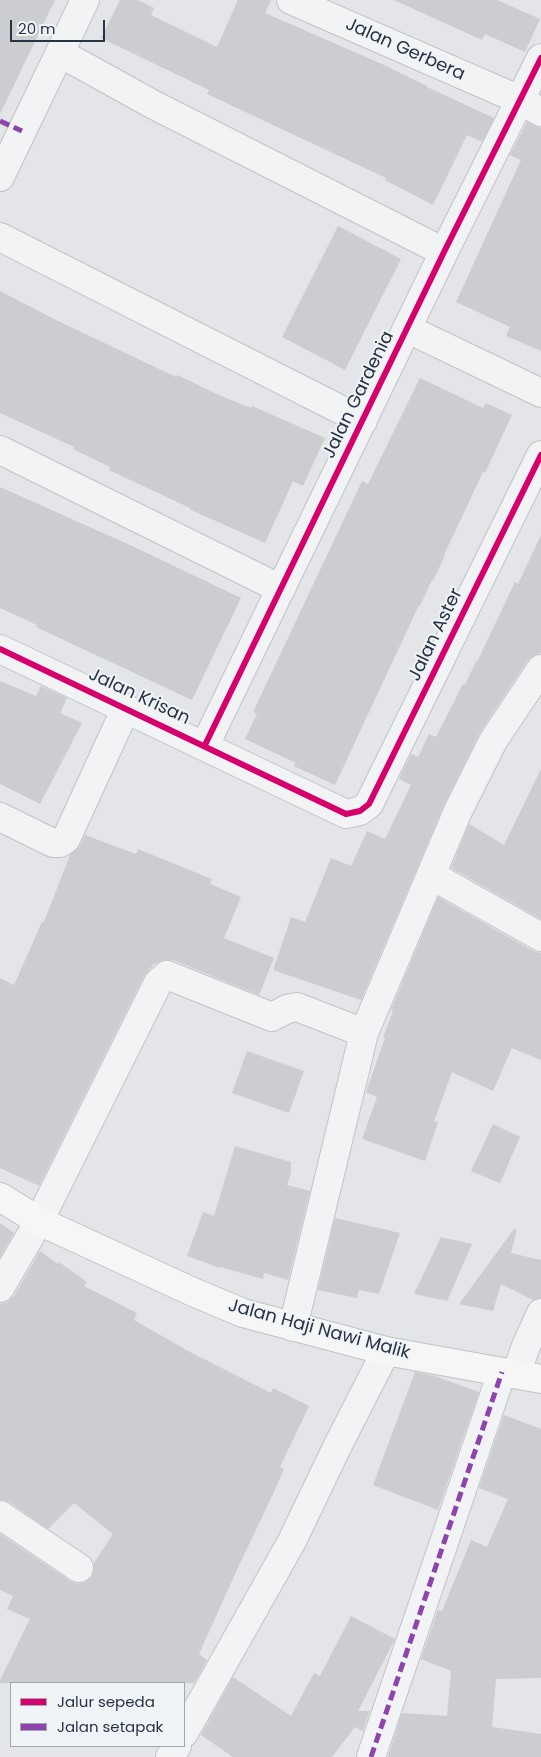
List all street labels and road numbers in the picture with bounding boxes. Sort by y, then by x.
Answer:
street label: Jalan Gerbera [342,14,468,86]
street label: Jalan Gardenia [319,328,399,462]
street label: Jalan Aster [404,585,468,685]
street label: Jalan Krisan [85,664,193,730]
street label: Jalan Haji Nawi Malik [226,1295,412,1365]

